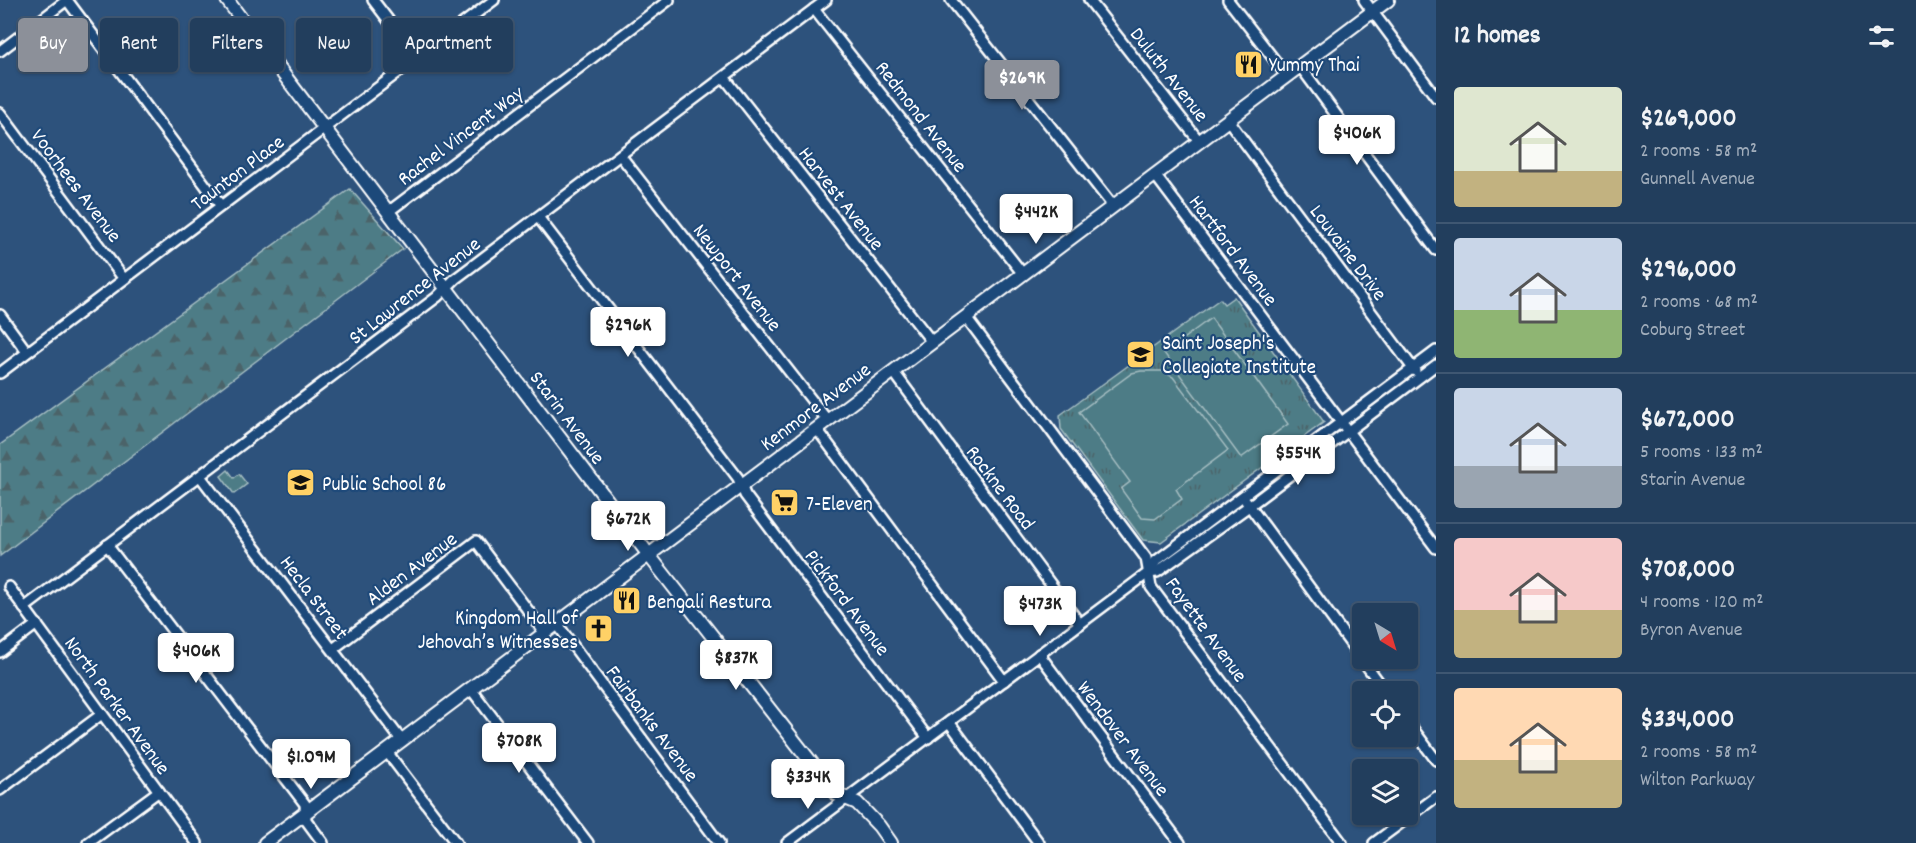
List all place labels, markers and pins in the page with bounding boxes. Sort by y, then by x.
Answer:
restaurant icon: Yummy Thai [1232,48,1264,80]
place label: Yummy Thai [1269,52,1360,82]
pin: $269K [980,60,1064,111]
pin: $406K [1315,115,1399,166]
pin: $442K [994,194,1078,245]
pin: $296K [586,307,670,358]
place label: Saint Joseph's Collegiate Institute [1162,330,1316,384]
school or university icon: Saint Joseph's Collegiate Institute [1125,338,1157,370]
pin: $554K [1256,435,1340,486]
school or university icon: Public School 86 [285,467,317,499]
place label: Public School 86 [322,471,446,501]
supermarket icon: 7-Eleven [769,487,801,519]
place label: 7-Eleven [806,491,873,521]
pin: $672K [586,501,670,552]
restaurant icon: Bengali Restura [610,585,642,617]
pin: $473K [998,586,1082,637]
place label: Bengali Restura [647,589,772,619]
place label: Kingdom Hall of Jehovah’s Witnesses [418,605,579,659]
church icon: Kingdom Hall of Jehovah’s Witnesses [583,613,615,645]
pin: $406K [154,633,238,684]
pin: $837K [694,640,778,691]
pin: $708K [477,723,561,774]
pin: $1.09M [262,739,360,790]
pin: $334K [766,759,850,810]

